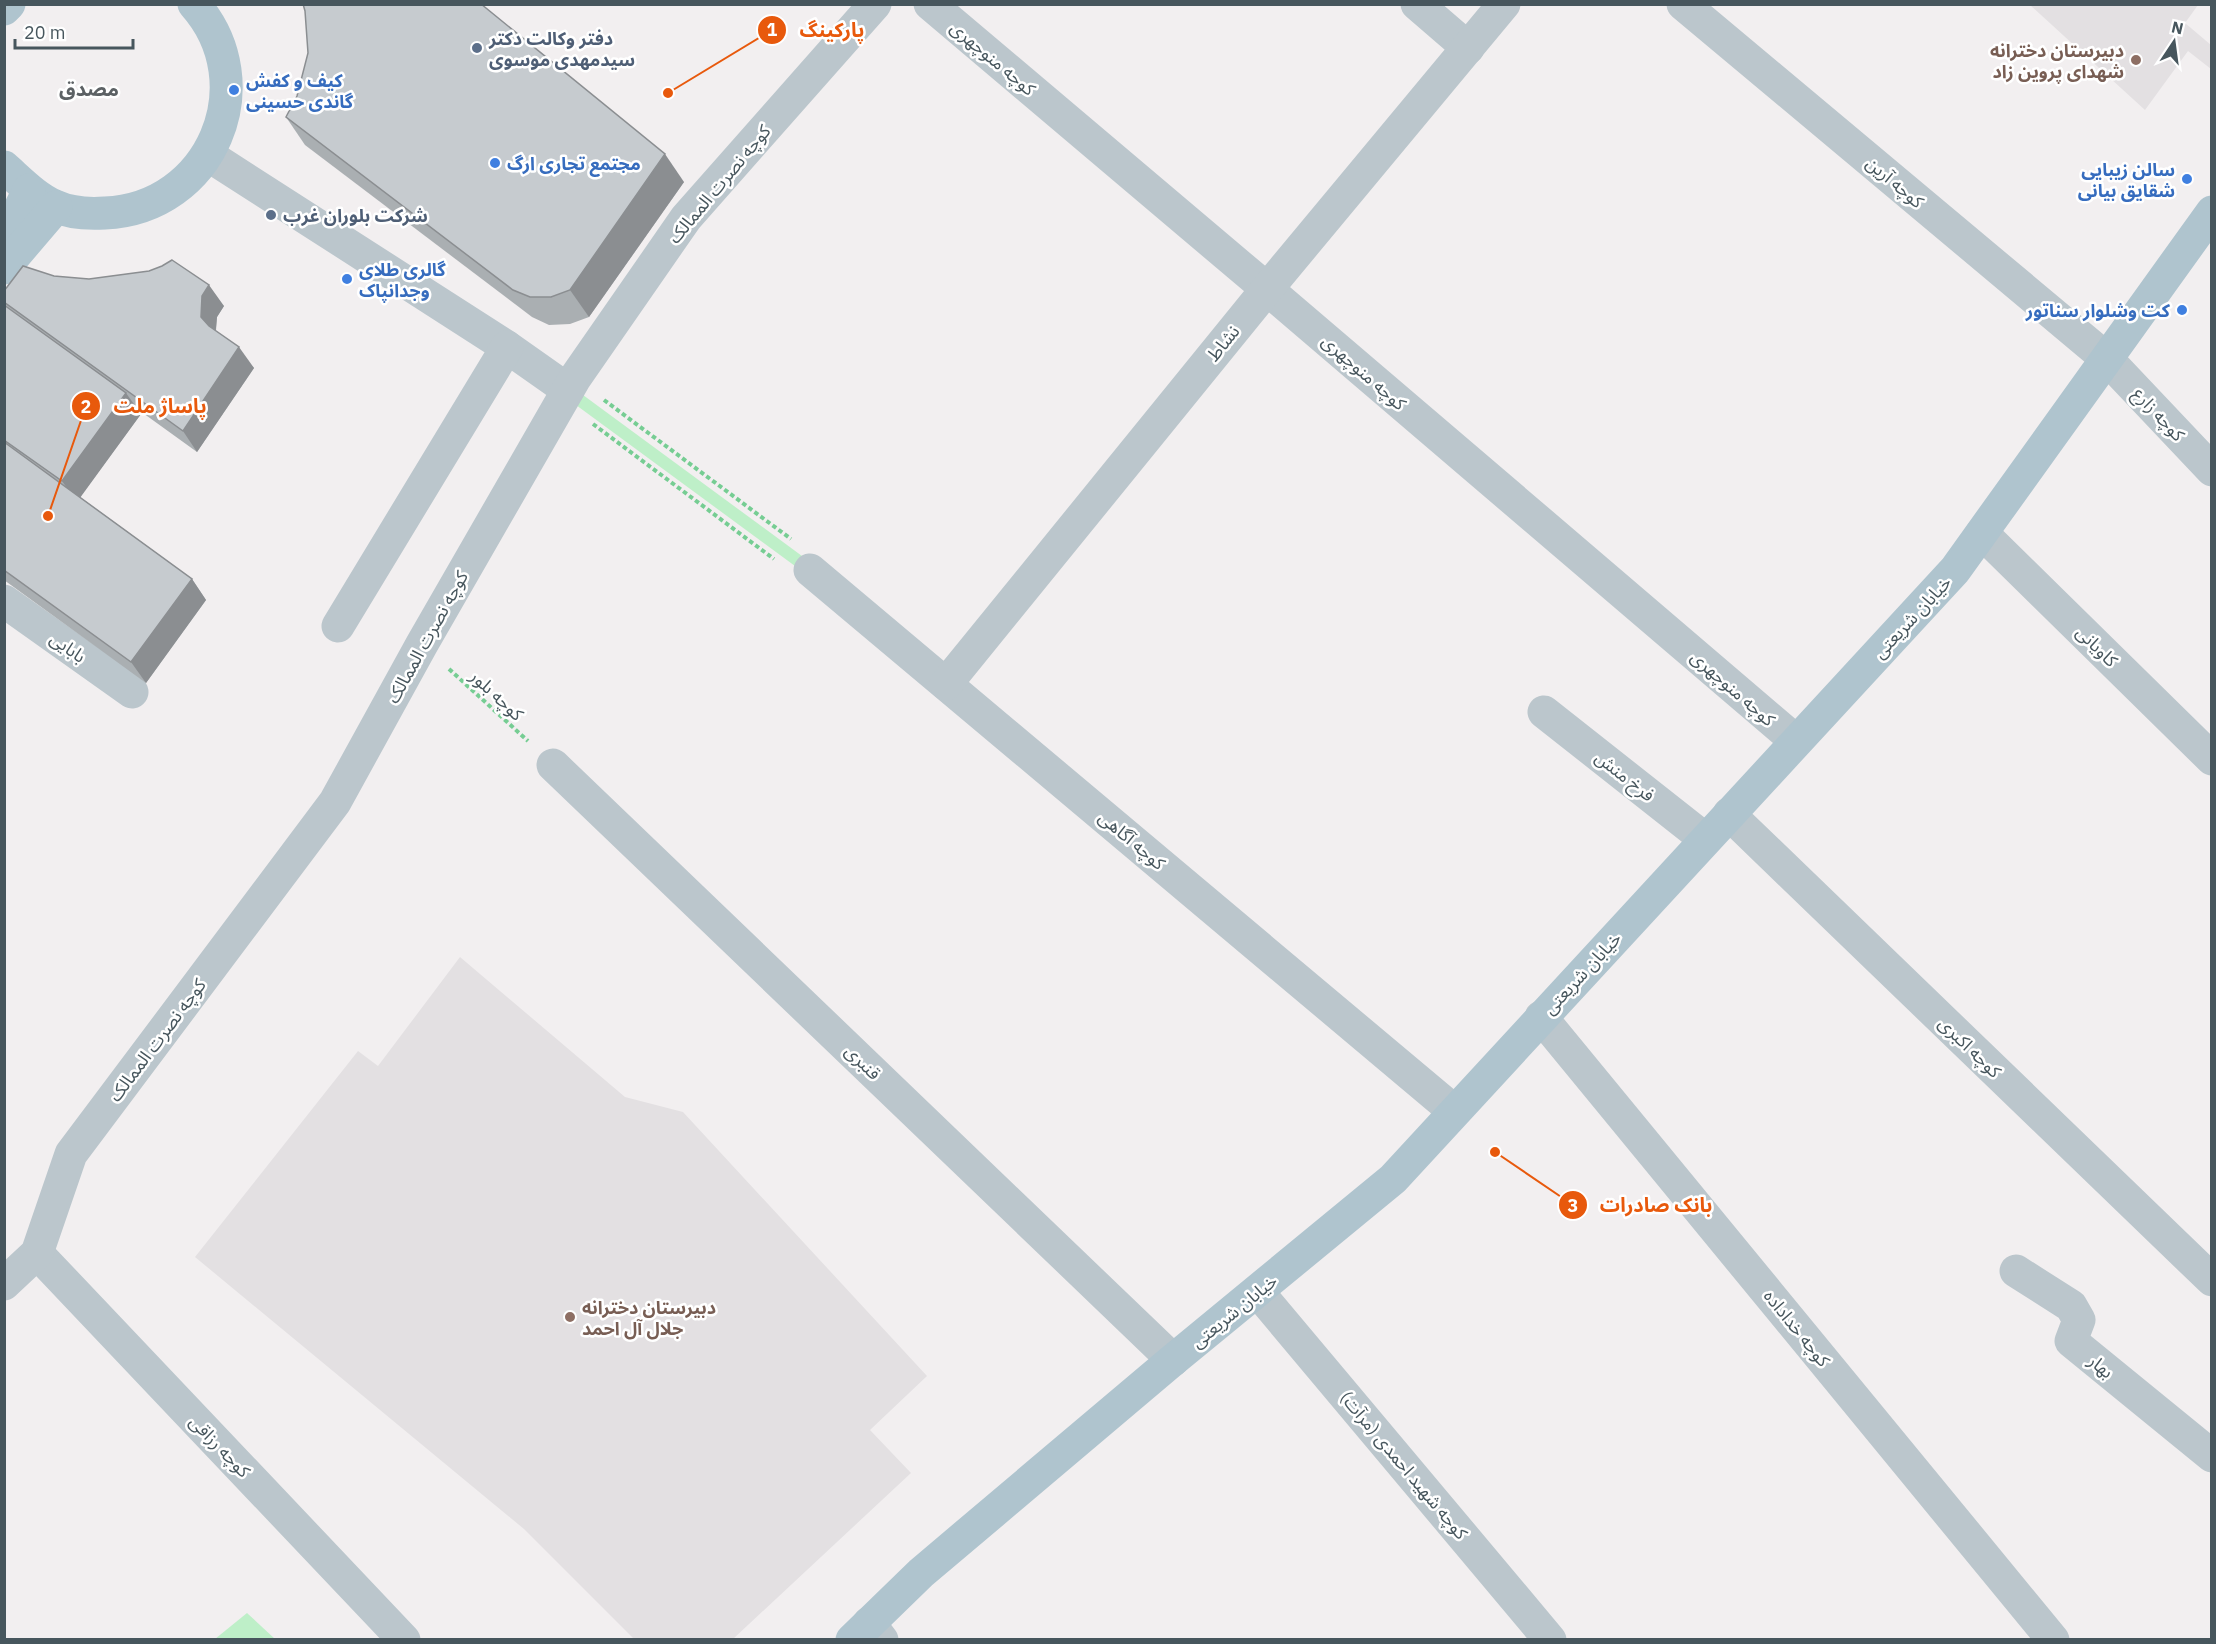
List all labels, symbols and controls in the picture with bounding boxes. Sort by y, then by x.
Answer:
callout: پارکینگ [757,11,876,49]
scale bar [15,12,134,50]
north arrow [2144,12,2204,72]
text: پارکینگ [800,16,864,44]
street label: کوچه منوچهری [946,16,1041,101]
text: N [2169,16,2185,38]
text: 1 [767,18,778,41]
text: 20 m [24,21,66,44]
place label: دفتر وکالت دکتر سیدمهدی موسوی [488,27,635,71]
place label: دبیرستان دخترانه شهدای پروین زاد [1990,39,2124,83]
marker: دفتر وکالت دکتر سیدمهدی موسوی [470,41,484,55]
marker: دبیرستان دخترانه شهدای پروین زاد [2129,53,2143,67]
place label: کیف و کفش گاندی حسینی [246,69,354,113]
district label: مصدق [59,75,119,102]
marker: کیف و کفش گاندی حسینی [227,83,241,97]
street label: کوچه نصرت الممالک [663,120,776,248]
street label: کوچه آرین [1861,151,1929,213]
place label: مجتمع تجاری ارگ [507,152,641,177]
marker: مجتمع تجاری ارگ [488,156,502,170]
place label: سالن زیبایی شقایق بیانی [2078,158,2175,202]
marker: سالن زیبایی شقایق بیانی [2180,172,2194,186]
place label: شرکت بلوران غرب [283,204,428,227]
marker: شرکت بلوران غرب [264,208,278,222]
place label: گالری طلای وجدانپاک [359,258,446,302]
marker: گالری طلای وجدانپاک [340,272,354,286]
place label: کت وشلوار سناتور [2025,299,2171,322]
marker: کت وشلوار سناتور [2175,303,2189,317]
street label: نشاط [1202,320,1244,366]
street label: کوچه منوچهری [1317,329,1411,415]
street label: کوچه زارع [2126,382,2190,448]
callout: پاساژ ملت [71,387,219,425]
text: پاساژ ملت [113,392,207,420]
text: 2 [81,395,91,418]
street label: کوچه نصرت الممالک [381,566,473,707]
street label: خیابان شریعتی [1868,571,1956,663]
street label: کاویانی [2071,620,2123,672]
street label: بابایی [46,626,90,668]
street label: کوچه منوچهری [1686,645,1780,731]
street label: کوچه بلور [465,664,529,726]
street label: فرخ منش [1589,746,1659,808]
street label: کوچه آگاهی [1094,805,1170,875]
street label: خیابان شریعتی [1538,927,1626,1019]
street label: کوچه نصرت الممالک [103,974,211,1106]
street label: کوچه اکبری [1934,1012,2007,1083]
street label: قنبری [840,1039,886,1085]
callout: بانک صادرات [1558,1186,1724,1224]
text: بانک صادرات [1600,1191,1712,1218]
text: 3 [1568,1194,1578,1217]
street label: خیابان شریعتی [1186,1269,1282,1353]
street label: کوچه خداداده [1759,1285,1835,1372]
place label: دبیرستان دخترانه جلال آل احمد [582,1296,716,1340]
marker: دبیرستان دخترانه جلال آل احمد [563,1310,577,1324]
street label: بهار [2083,1348,2118,1383]
street label: کوچه شهید احمدی (مرآت) [1335,1386,1473,1544]
street label: کوچه رزاقی [185,1410,256,1482]

